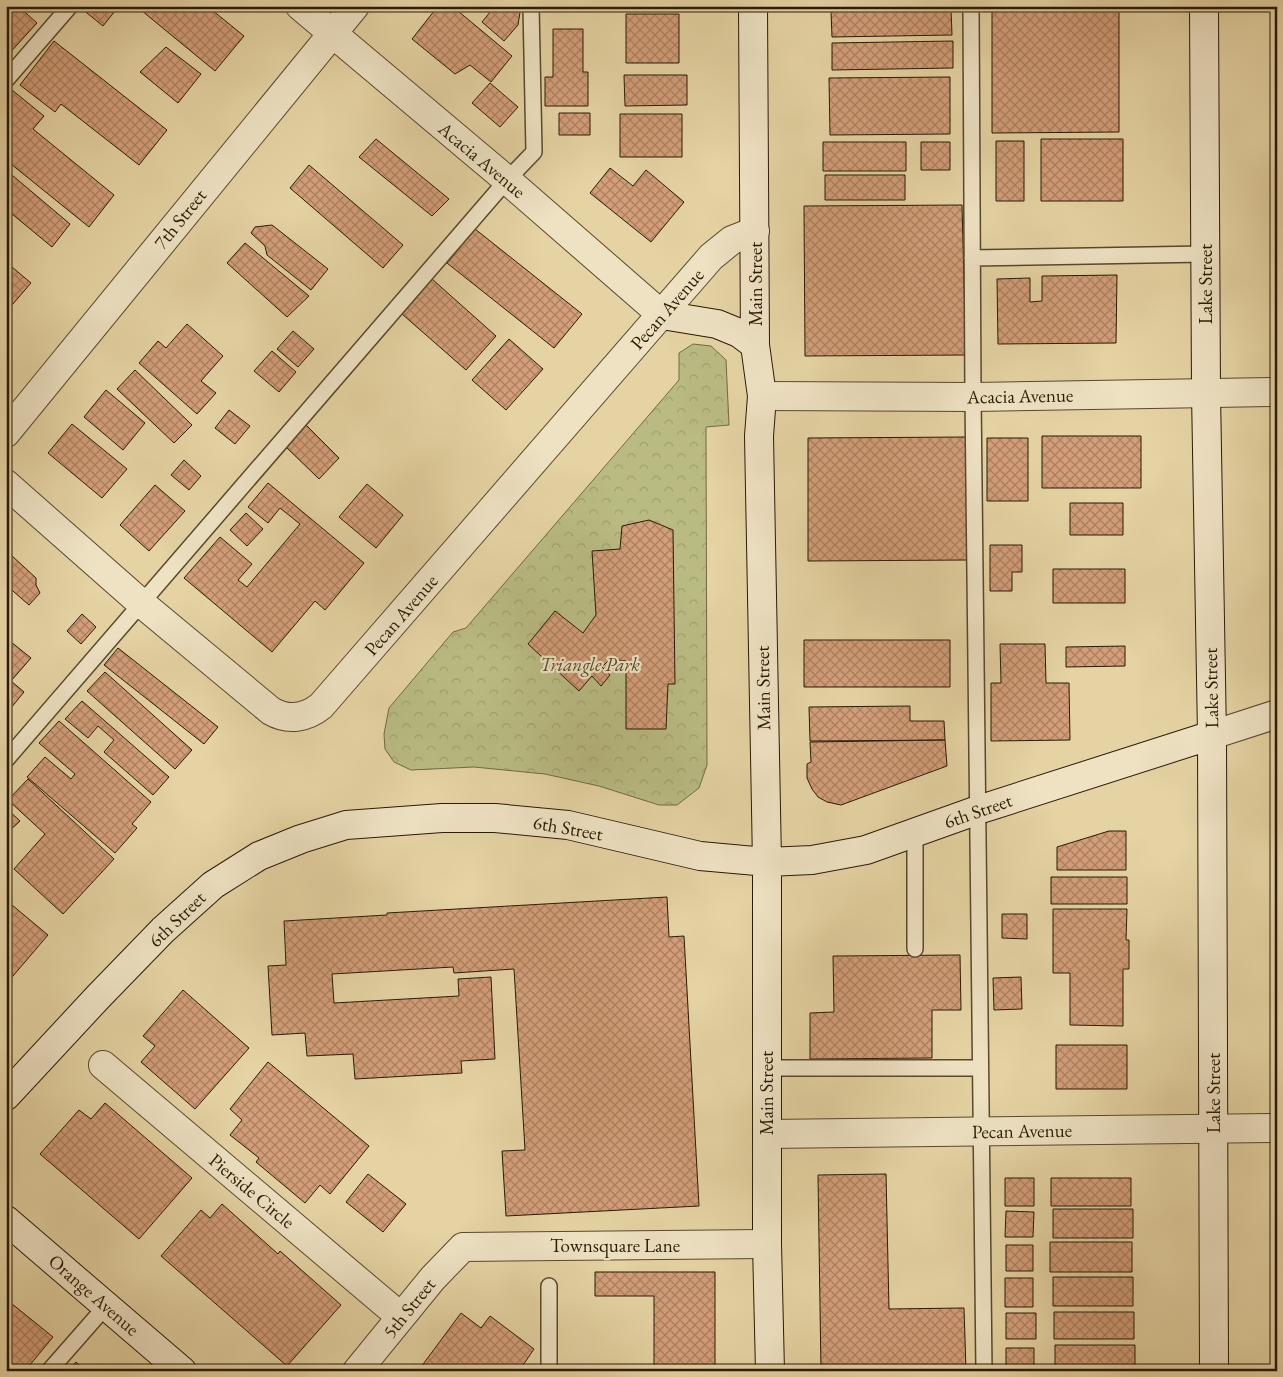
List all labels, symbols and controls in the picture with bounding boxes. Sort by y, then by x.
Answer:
street label: Acacia Avenue [432,116,531,204]
street label: 7th Street [148,184,212,254]
street label: Main Street [743,242,768,326]
street label: Lake Street [1193,244,1218,324]
street label: Pecan Avenue [625,263,709,355]
street label: Acacia Avenue [966,383,1073,409]
street label: Pecan Avenue [359,569,443,661]
street label: Main Street [750,645,776,730]
street label: Lake Street [1198,647,1224,728]
park label: Triangle Park [540,652,640,677]
street label: 6th Street [941,788,1015,834]
street label: 6th Street [531,810,605,846]
street label: 6th Street [143,886,211,952]
street label: Main Street [754,1051,779,1135]
street label: Lake Street [1201,1053,1226,1133]
street label: Pecan Avenue [972,1118,1072,1144]
street label: Pierside Circle [204,1148,300,1234]
street label: Townsquare Lane [550,1233,680,1258]
street label: Orange Avenue [43,1249,145,1341]
street label: 5th Street [377,1273,441,1343]

